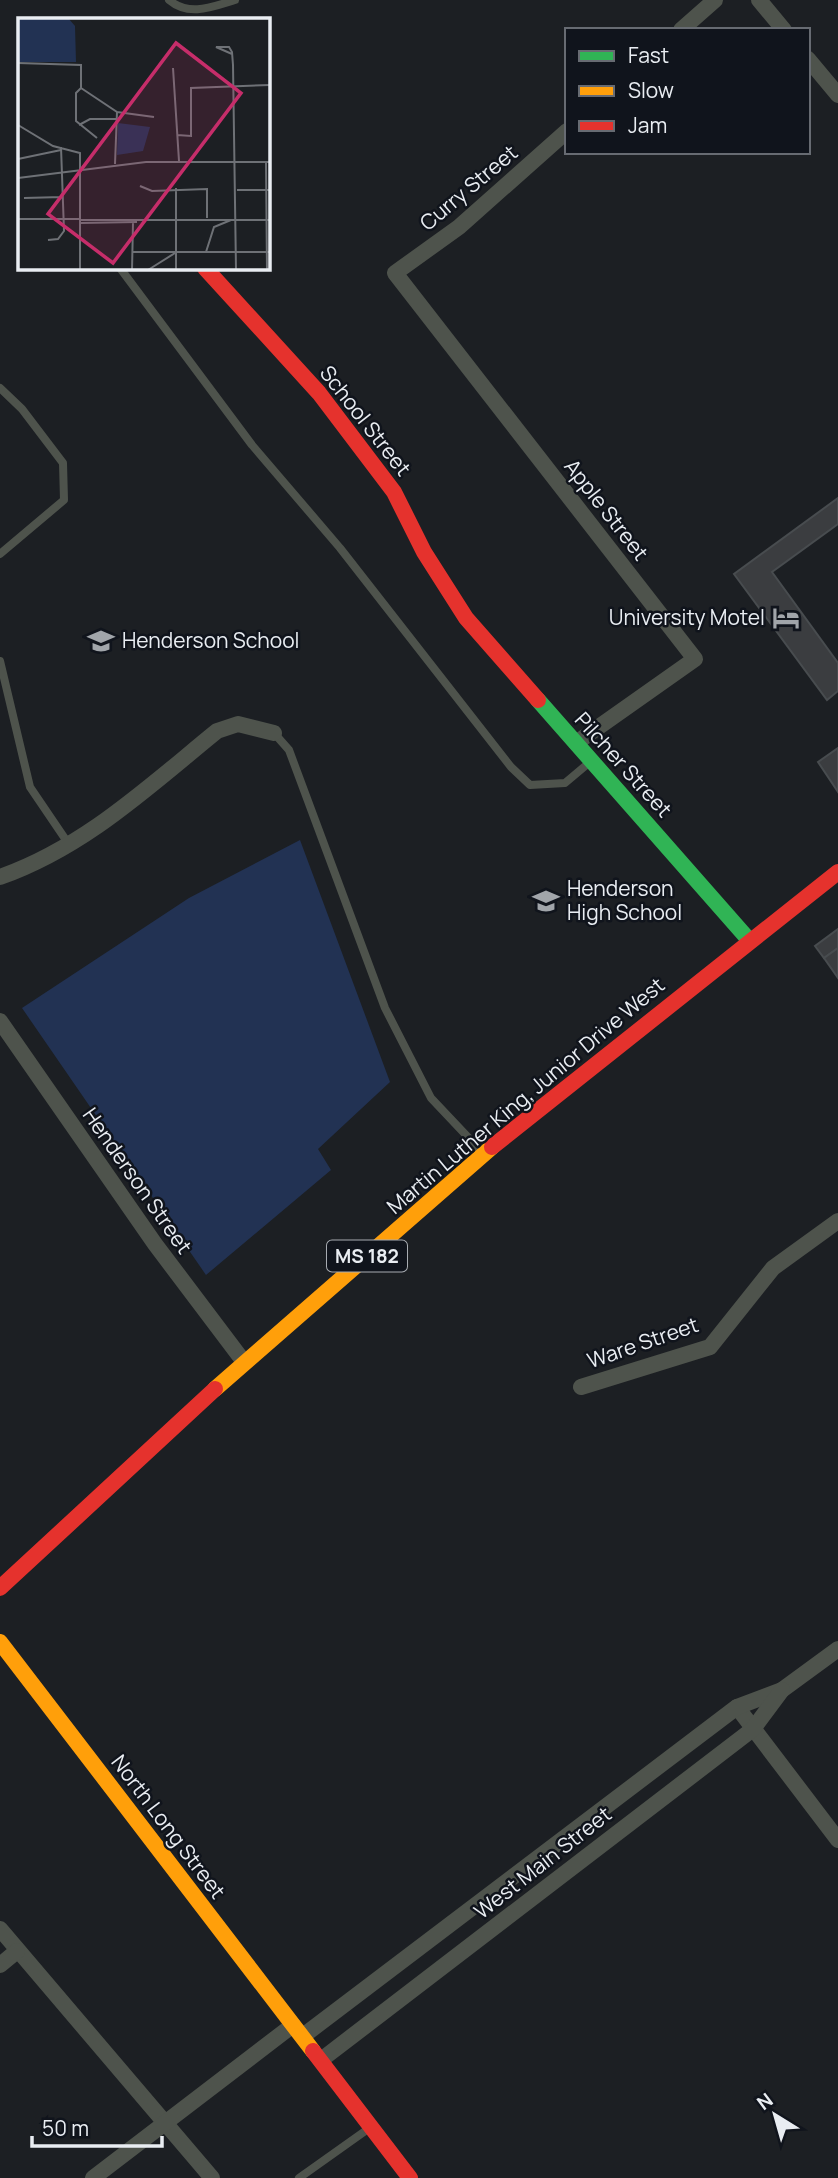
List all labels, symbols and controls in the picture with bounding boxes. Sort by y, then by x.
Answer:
inset map [18,18,270,270]
legend [565,28,810,154]
text: Fast [628,41,669,69]
text: Slow [628,76,674,104]
text: Jam [628,111,667,139]
street label: Curry Street [414,138,523,236]
street label: School Street [314,359,418,481]
street label: Apple Street [558,453,655,566]
place label: University Motel [609,603,765,631]
hotel icon: University Motel [771,603,801,633]
school or university icon: Henderson School [86,626,116,656]
place label: Henderson School [122,626,300,654]
street label: Pilcher Street [569,706,678,823]
place label: Henderson High School [567,874,682,926]
school or university icon: Henderson High School [531,886,561,916]
street label: Martin Luther King, Junior Drive West [381,971,670,1220]
street label: Henderson Street [77,1102,199,1259]
road number: MS 182 [327,1240,407,1272]
street label: Ware Street [583,1310,702,1374]
street label: North Long Street [105,1749,232,1904]
street label: West Main Street [468,1800,617,1925]
north arrow [740,2080,810,2150]
text: N [751,2087,778,2116]
scale bar [32,2104,161,2148]
text: 50 m [42,2114,89,2142]

